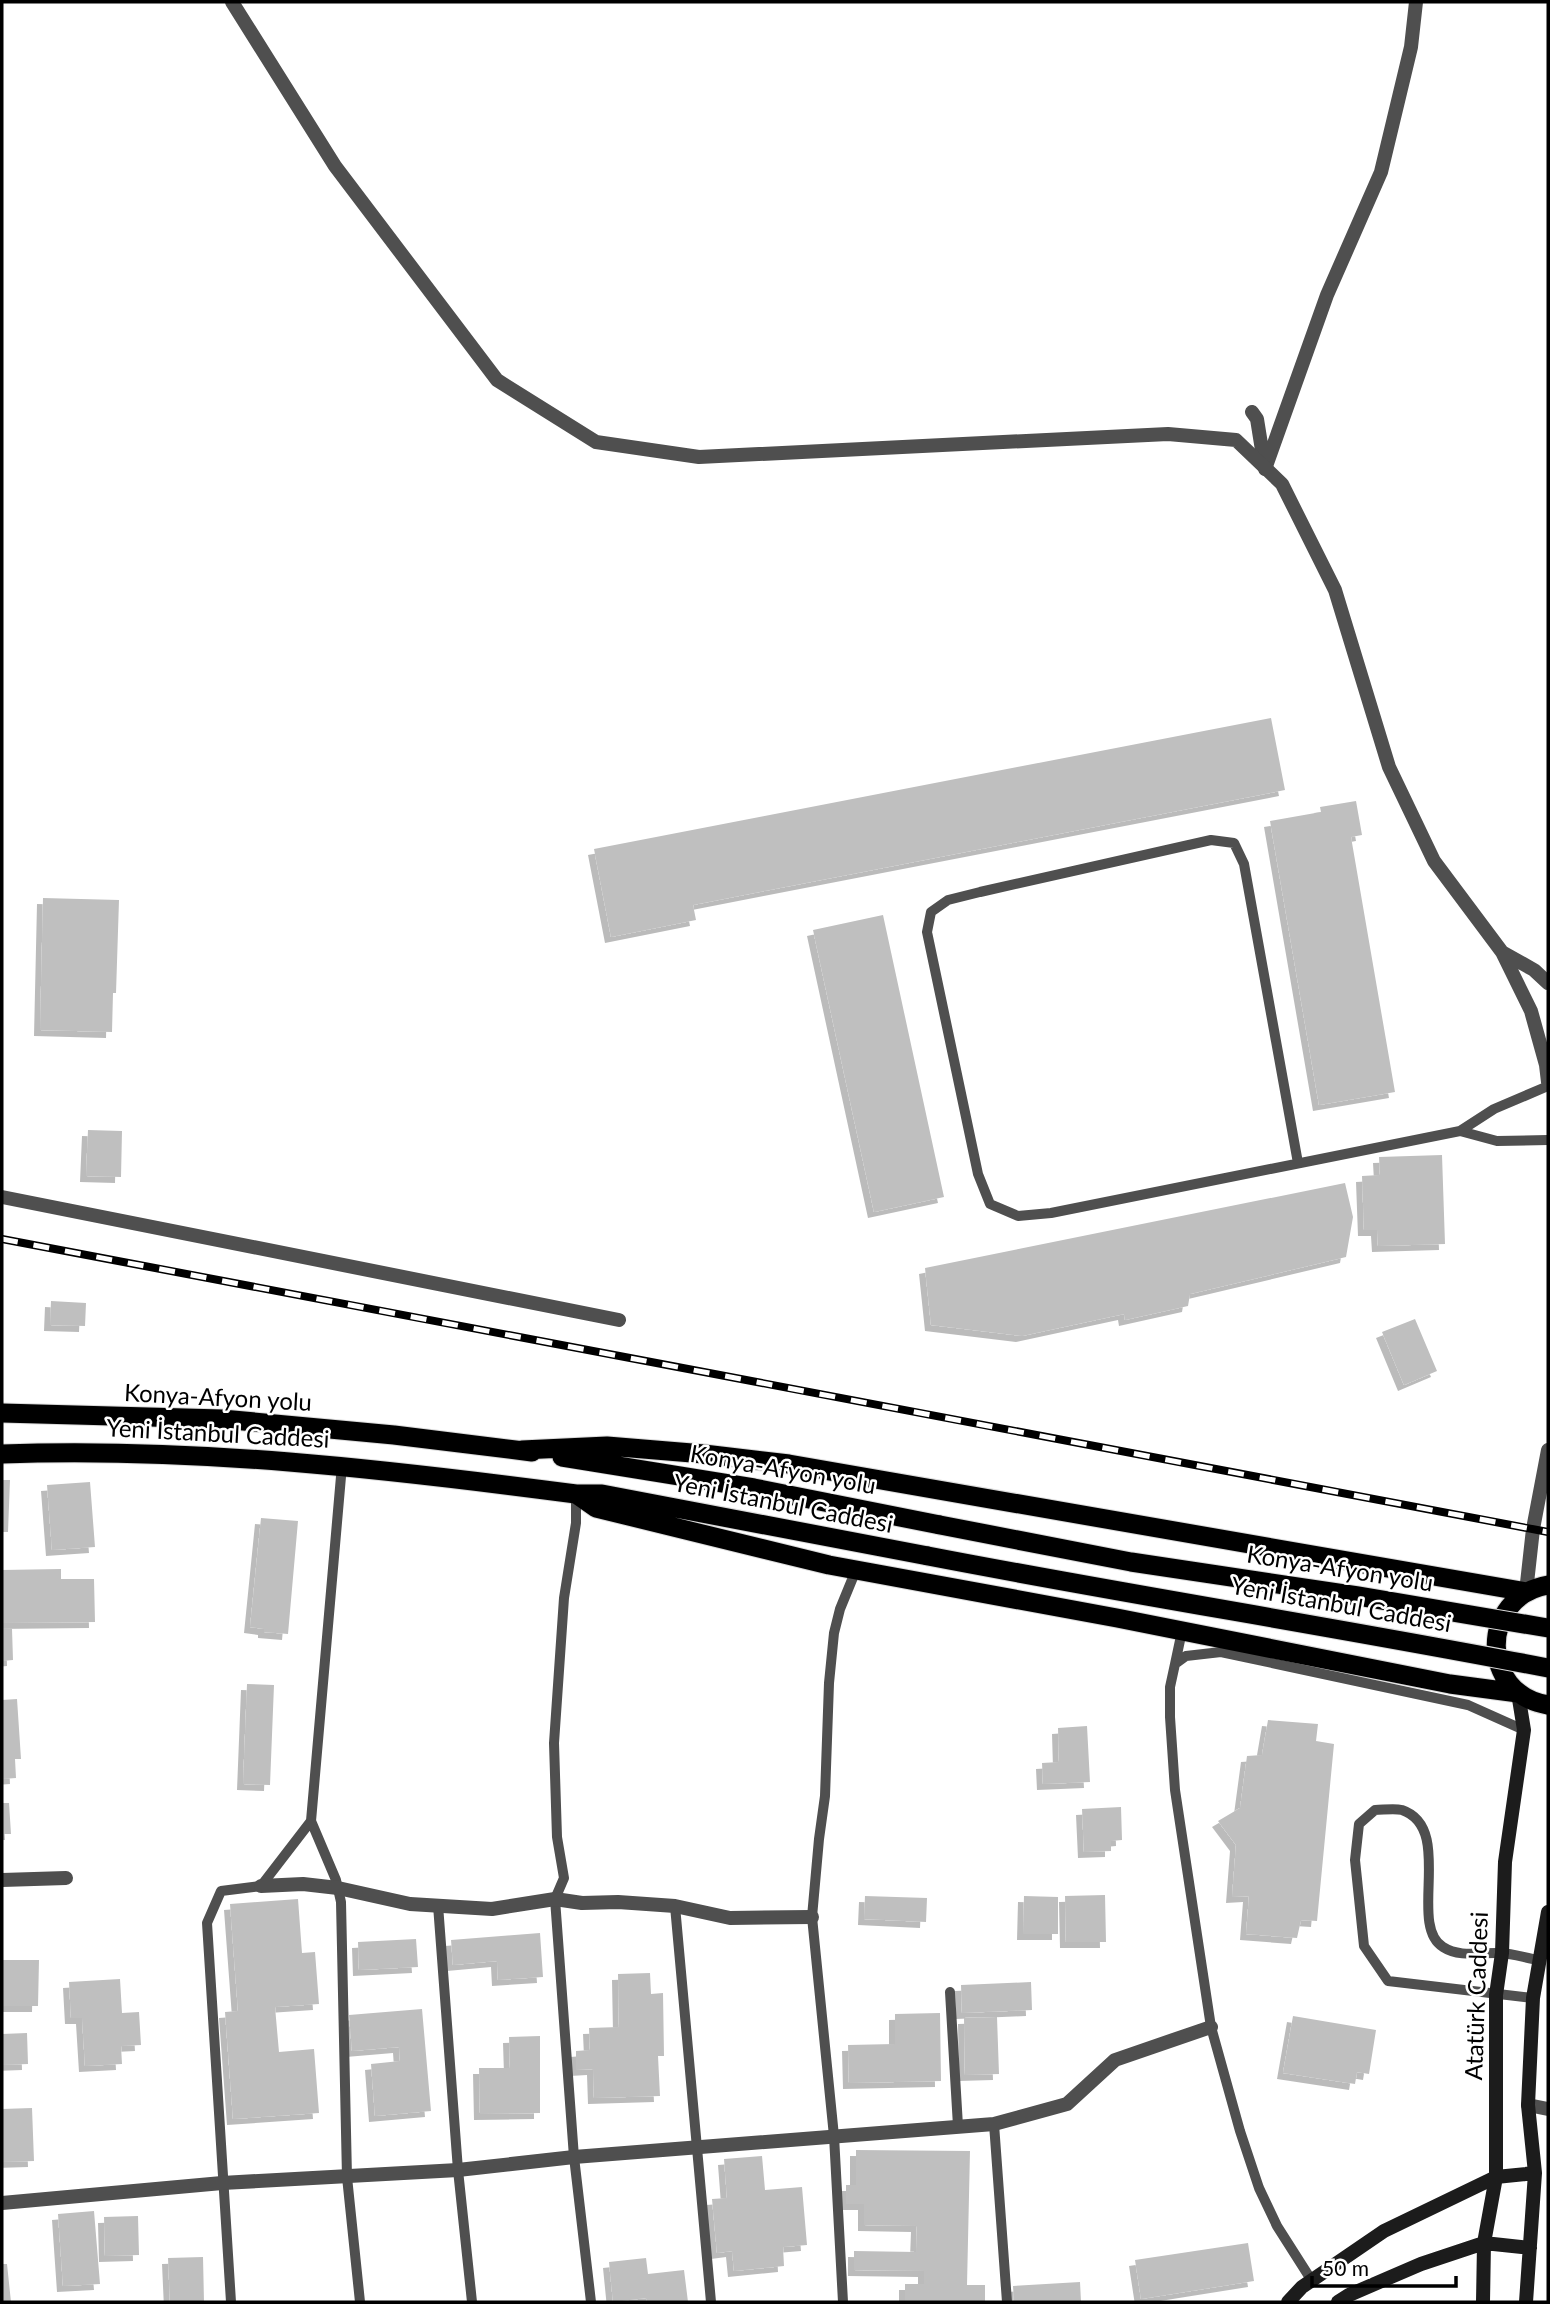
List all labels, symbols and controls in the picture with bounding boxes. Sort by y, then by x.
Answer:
street label: Konya-Afyon yolu [123,1377,313,1416]
street label: Yeni İstanbul Caddesi [106,1412,330,1453]
street label: Konya-Afyon yolu [688,1438,878,1499]
street label: Yeni İstanbul Caddesi [671,1467,896,1538]
street label: Konya-Afyon yolu [1245,1538,1435,1597]
street label: Yeni İstanbul Caddesi [1229,1570,1454,1637]
street label: Atatürk Caddesi [1458,1911,1493,2081]
scale bar [1312,2244,1456,2288]
text: 50 m [1322,2255,1369,2280]

